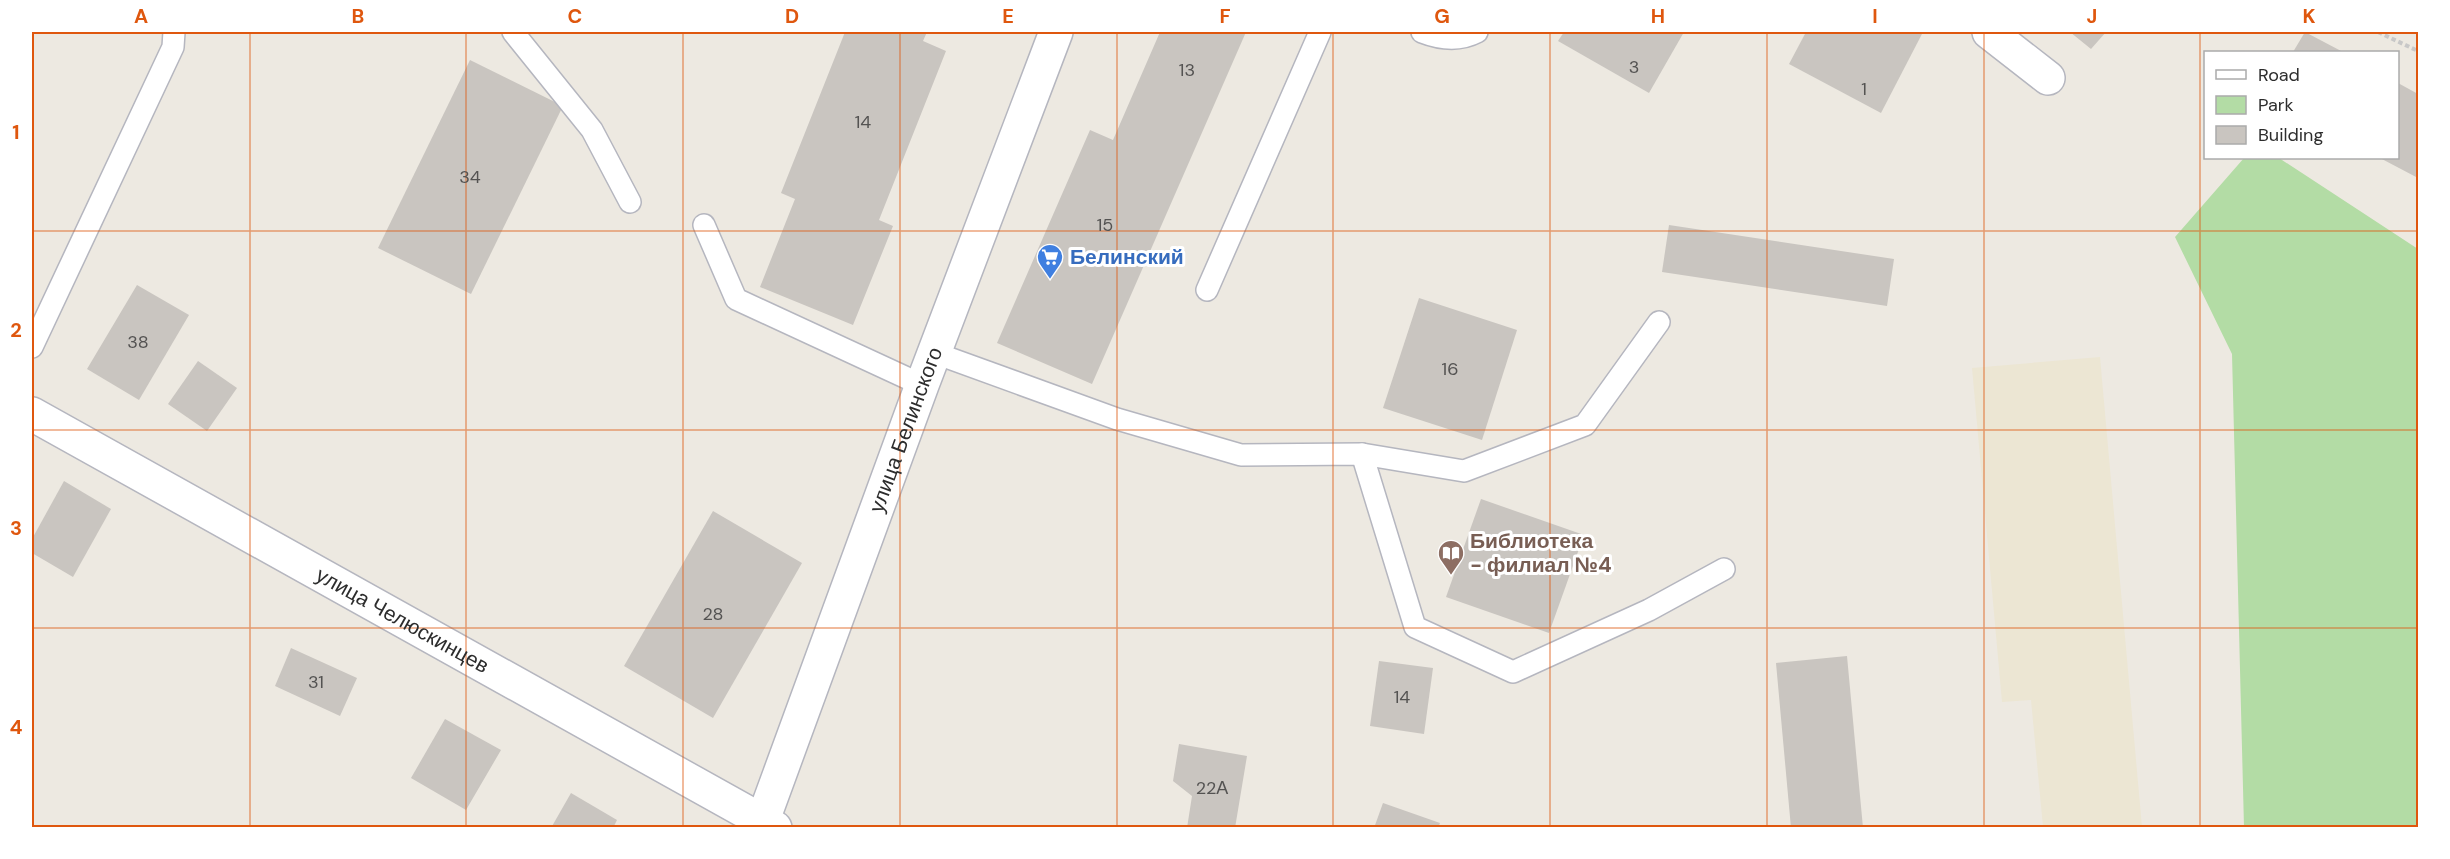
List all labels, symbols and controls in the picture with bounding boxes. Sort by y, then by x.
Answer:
text: A [134,3,148,29]
text: B [352,3,364,29]
text: C [568,3,582,29]
text: D [785,3,799,29]
text: E [1002,3,1014,29]
text: F [1219,3,1231,29]
text: G [1434,3,1450,29]
text: H [1651,3,1665,29]
text: I [1872,3,1878,29]
text: J [2087,3,2097,29]
text: K [2302,3,2316,29]
legend [2204,51,2399,159]
house number: 3 [1629,55,1639,79]
house number: 13 [1179,58,1195,82]
text: Road [2258,63,2300,87]
house number: 1 [1861,77,1867,101]
text: Park [2258,93,2294,117]
house number: 14 [855,110,871,134]
text: 1 [12,119,20,145]
text: Building [2258,123,2323,147]
house number: 34 [459,165,481,189]
house number: 15 [1097,213,1113,237]
supermarket icon: Белинский [1035,242,1065,280]
place label: Белинский [1070,243,1184,271]
text: 2 [10,317,22,343]
house number: 38 [127,330,149,354]
street label: улица Белинского [863,343,949,516]
house number: 16 [1442,357,1458,381]
text: 3 [10,515,22,541]
place label: Библиотека - филиал №4 [1470,527,1612,579]
library icon: Библиотека - филиал №4 [1436,538,1466,576]
street label: улица Челюскинцев [311,561,494,680]
house number: 28 [702,602,724,626]
house number: 31 [308,670,324,694]
house number: 14 [1394,685,1410,709]
text: 4 [10,714,23,740]
house number: 22А [1196,776,1228,800]

